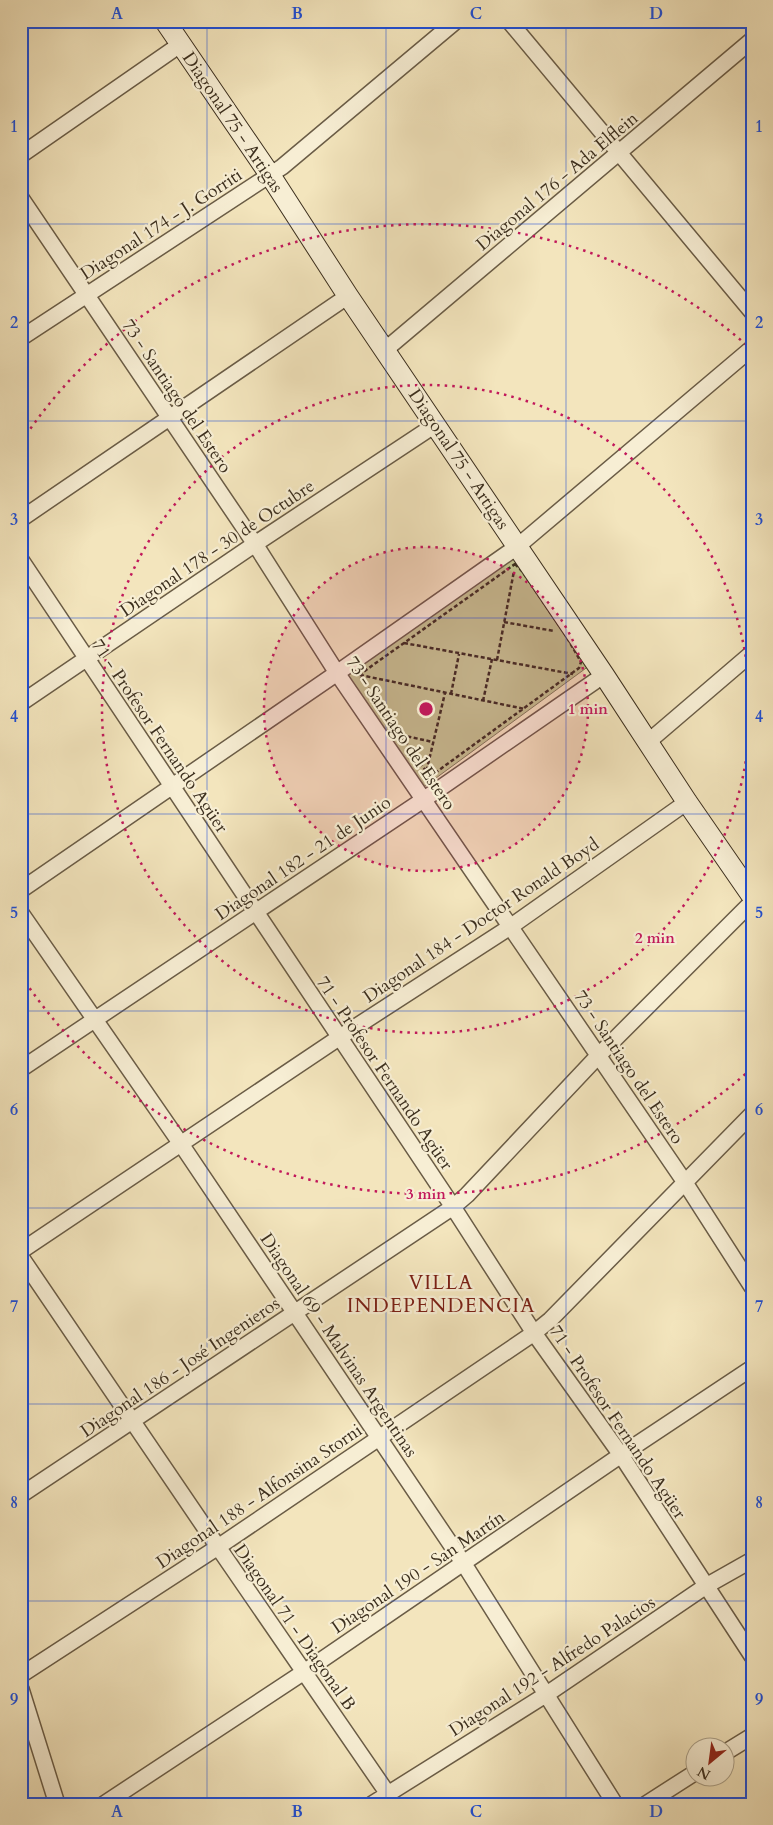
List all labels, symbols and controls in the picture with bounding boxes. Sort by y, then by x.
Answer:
text: A [111,3,123,25]
text: B [291,3,303,25]
text: C [470,3,482,25]
text: D [649,3,663,25]
street label: Diagonal 75 - Artigas [176,47,289,198]
street label: Diagonal 176 - Ada Elflein [471,106,644,257]
text: 1 [10,116,18,138]
text: 1 [755,116,763,138]
street label: Diagonal 174 - J. Gorriti [75,163,247,286]
text: 2 [10,312,18,334]
text: 2 [755,312,763,334]
street label: 73 - Santiago del Estero [116,314,238,478]
street label: Diagonal 75 - Artigas [402,384,515,535]
street label: Diagonal 178 - 30 de Octubre [115,474,319,623]
text: 3 [10,509,18,531]
text: 3 [755,509,763,531]
street label: 71 - Profesor Fernando Agüer [85,634,234,838]
street label: 73 - Santiago del Estero [340,651,462,815]
text: 1 min [568,699,608,719]
centre of rings [417,700,435,718]
text: 4 [10,706,18,728]
text: 4 [755,706,763,728]
street label: Diagonal 182 - 21 de Junio [211,790,396,927]
street label: Diagonal 184 - Doctor Ronald Boyd [358,832,605,1009]
text: 5 [10,902,18,924]
text: 5 [755,902,763,924]
text: 2 min [635,928,675,948]
street label: 71 - Profesor Fernando Agüer [310,971,459,1175]
street label: 73 - Santiago del Estero [568,985,690,1149]
text: 6 [10,1099,18,1121]
text: 6 [755,1099,763,1121]
text: 3 min [406,1184,446,1204]
street label: Diagonal 69 - Malvinas Argentinas [254,1228,423,1462]
district label: VILLA INDEPENDENCIA [347,1269,535,1319]
street label: Diagonal 186 - José Ingenieros [76,1291,285,1444]
text: 7 [10,1296,18,1318]
text: 7 [755,1296,763,1318]
street label: 71 - Profesor Fernando Agüer [543,1320,692,1524]
street label: Diagonal 188 - Alfonsina Storni [152,1418,367,1575]
text: 8 [10,1492,18,1514]
text: 8 [755,1492,763,1514]
street label: Diagonal 190 - San Martín [327,1505,511,1640]
street label: Diagonal 71 - Diagonal B [228,1539,362,1715]
street label: Diagonal 192 - Alfredo Palacios [444,1590,660,1743]
text: 9 [10,1689,18,1711]
text: 9 [755,1689,763,1711]
north arrow [686,1738,736,1788]
text: N [694,1762,714,1784]
text: A [111,1801,123,1823]
text: B [291,1801,303,1823]
text: C [470,1801,482,1823]
text: D [649,1801,663,1823]

